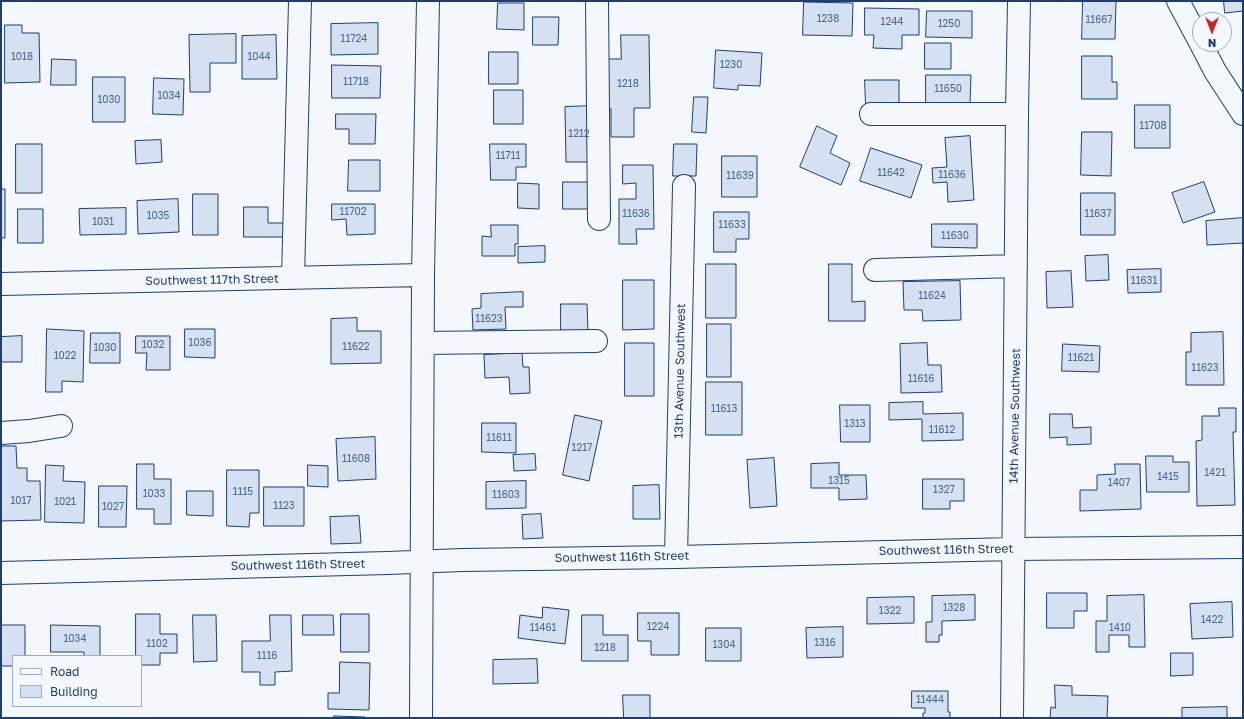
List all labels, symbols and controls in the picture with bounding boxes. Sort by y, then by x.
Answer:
north arrow [1192,12,1232,52]
house number: 1238 [817,13,839,25]
house number: 11667 [1085,14,1113,26]
house number: 1244 [881,16,903,28]
house number: 1250 [938,18,960,30]
house number: 11724 [341,33,367,45]
text: N [1208,37,1216,50]
house number: 1018 [11,51,33,63]
house number: 1044 [247,51,271,63]
house number: 1230 [720,59,742,71]
house number: 11718 [343,76,369,88]
house number: 1218 [617,78,639,90]
house number: 11650 [934,83,962,95]
house number: 1034 [158,90,180,102]
house number: 1030 [97,94,121,106]
house number: 11708 [1139,120,1167,132]
house number: 1212 [568,128,590,140]
house number: 11711 [496,150,520,162]
house number: 11642 [877,167,905,179]
house number: 11636 [938,169,966,181]
house number: 11639 [726,170,754,182]
house number: 11702 [340,206,366,218]
house number: 11636 [622,208,650,220]
house number: 11637 [1085,208,1111,220]
house number: 1035 [147,210,169,222]
house number: 1031 [92,216,114,228]
house number: 11633 [718,219,746,231]
house number: 11630 [941,230,969,242]
street label: Southwest 117th Street [145,272,279,288]
house number: 11631 [1131,275,1157,287]
house number: 11624 [918,290,946,302]
street label: 13th Avenue Southwest [672,303,688,439]
house number: 11623 [475,313,503,325]
house number: 1036 [189,337,211,349]
house number: 1032 [142,339,164,351]
house number: 11622 [342,341,370,353]
house number: 1030 [93,342,117,354]
street label: 14th Avenue Southwest [1007,348,1023,484]
house number: 1022 [54,350,76,362]
house number: 11621 [1068,352,1094,364]
house number: 11623 [1191,362,1219,374]
house number: 11616 [908,373,934,385]
house number: 11613 [711,403,737,415]
house number: 1313 [844,418,866,430]
house number: 11612 [929,424,955,436]
house number: 11611 [486,432,512,444]
house number: 1217 [572,442,592,454]
house number: 11608 [342,453,370,465]
house number: 1421 [1204,467,1226,479]
house number: 1415 [1157,471,1179,483]
house number: 1315 [828,475,850,487]
house number: 1407 [1108,477,1130,489]
house number: 1327 [933,484,955,496]
house number: 1115 [233,486,253,498]
house number: 1033 [143,488,165,500]
house number: 11603 [492,489,520,501]
house number: 1017 [10,495,32,507]
house number: 1021 [54,496,76,508]
house number: 1123 [273,500,295,512]
house number: 1027 [102,501,124,513]
street label: Southwest 116th Street [879,542,1013,558]
street label: Southwest 116th Street [555,549,689,565]
street label: Southwest 116th Street [231,557,365,573]
house number: 1328 [943,602,965,614]
house number: 1322 [879,605,901,617]
house number: 1422 [1201,614,1223,626]
house number: 1224 [647,621,669,633]
house number: 11461 [530,622,556,634]
house number: 1410 [1109,622,1131,634]
house number: 1034 [64,633,86,645]
house number: 1316 [814,637,836,649]
house number: 1102 [146,638,168,650]
house number: 1304 [713,639,735,651]
house number: 1218 [594,642,616,654]
house number: 1116 [257,650,277,662]
legend [12,655,142,707]
text: Road [50,664,79,679]
text: Building [50,684,98,699]
house number: 11444 [916,694,944,706]

